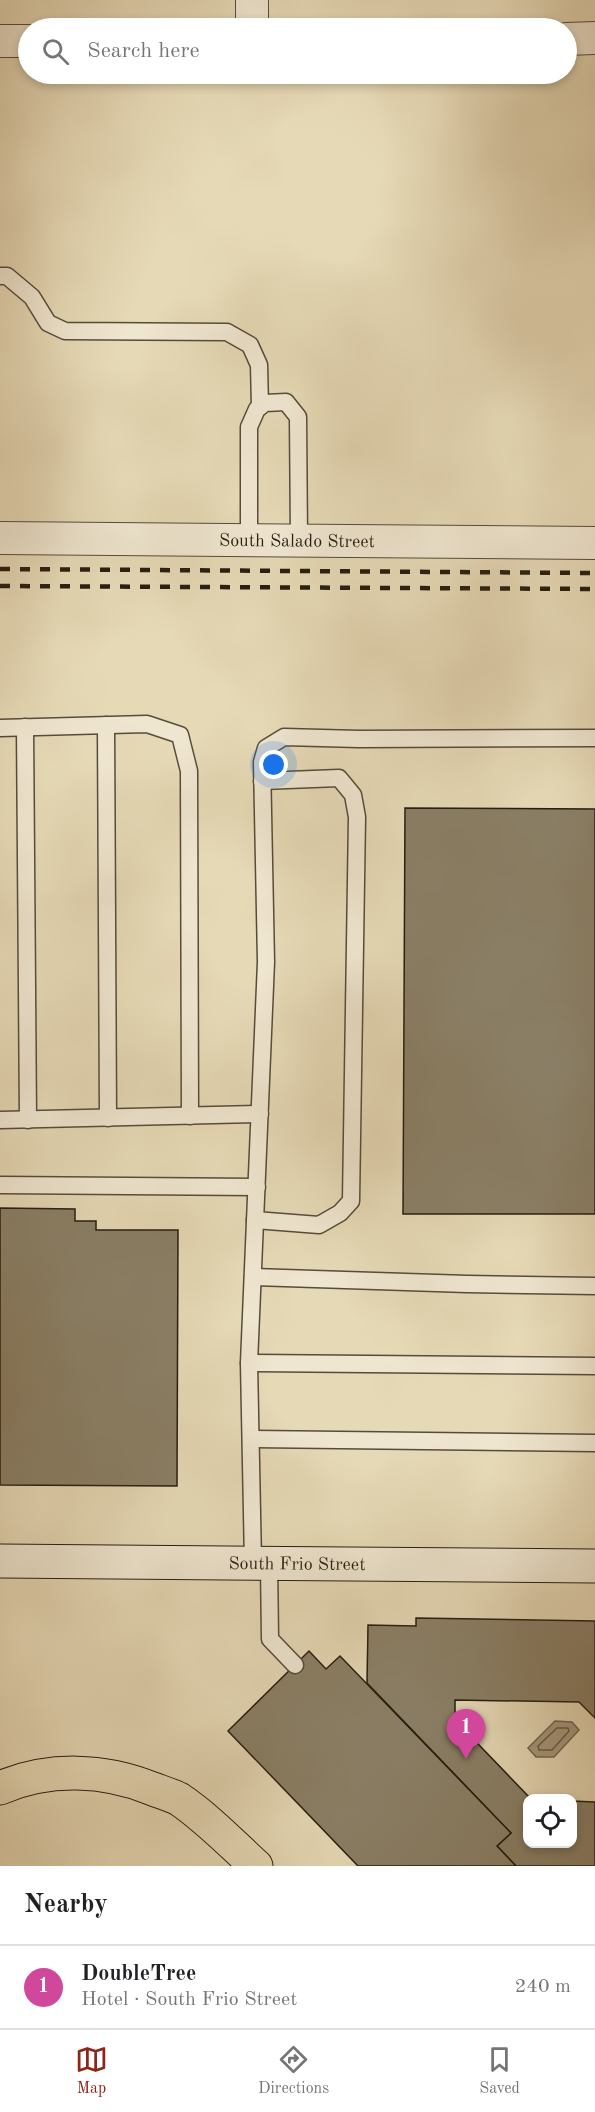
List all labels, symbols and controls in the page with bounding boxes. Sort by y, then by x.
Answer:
search box [18,18,577,84]
icon: search [39,35,72,68]
text: Search here [87,40,200,62]
street label: South Salado Street [219,532,375,551]
your location [259,750,288,779]
street label: South Frio Street [228,1555,366,1574]
pin: 1 [446,1710,486,1759]
map controls [523,1794,577,1848]
button: locate [523,1794,577,1848]
text: Nearby [24,1892,108,1918]
text: DoubleTree [81,1963,196,1985]
text: 1 [38,1977,49,1997]
text: 240 m [515,1977,571,1997]
text: Hotel · South Frio Street [81,1990,297,2010]
tab: Map [75,2043,108,2099]
tab: Directions [258,2043,329,2099]
tab: Saved [479,2043,520,2099]

